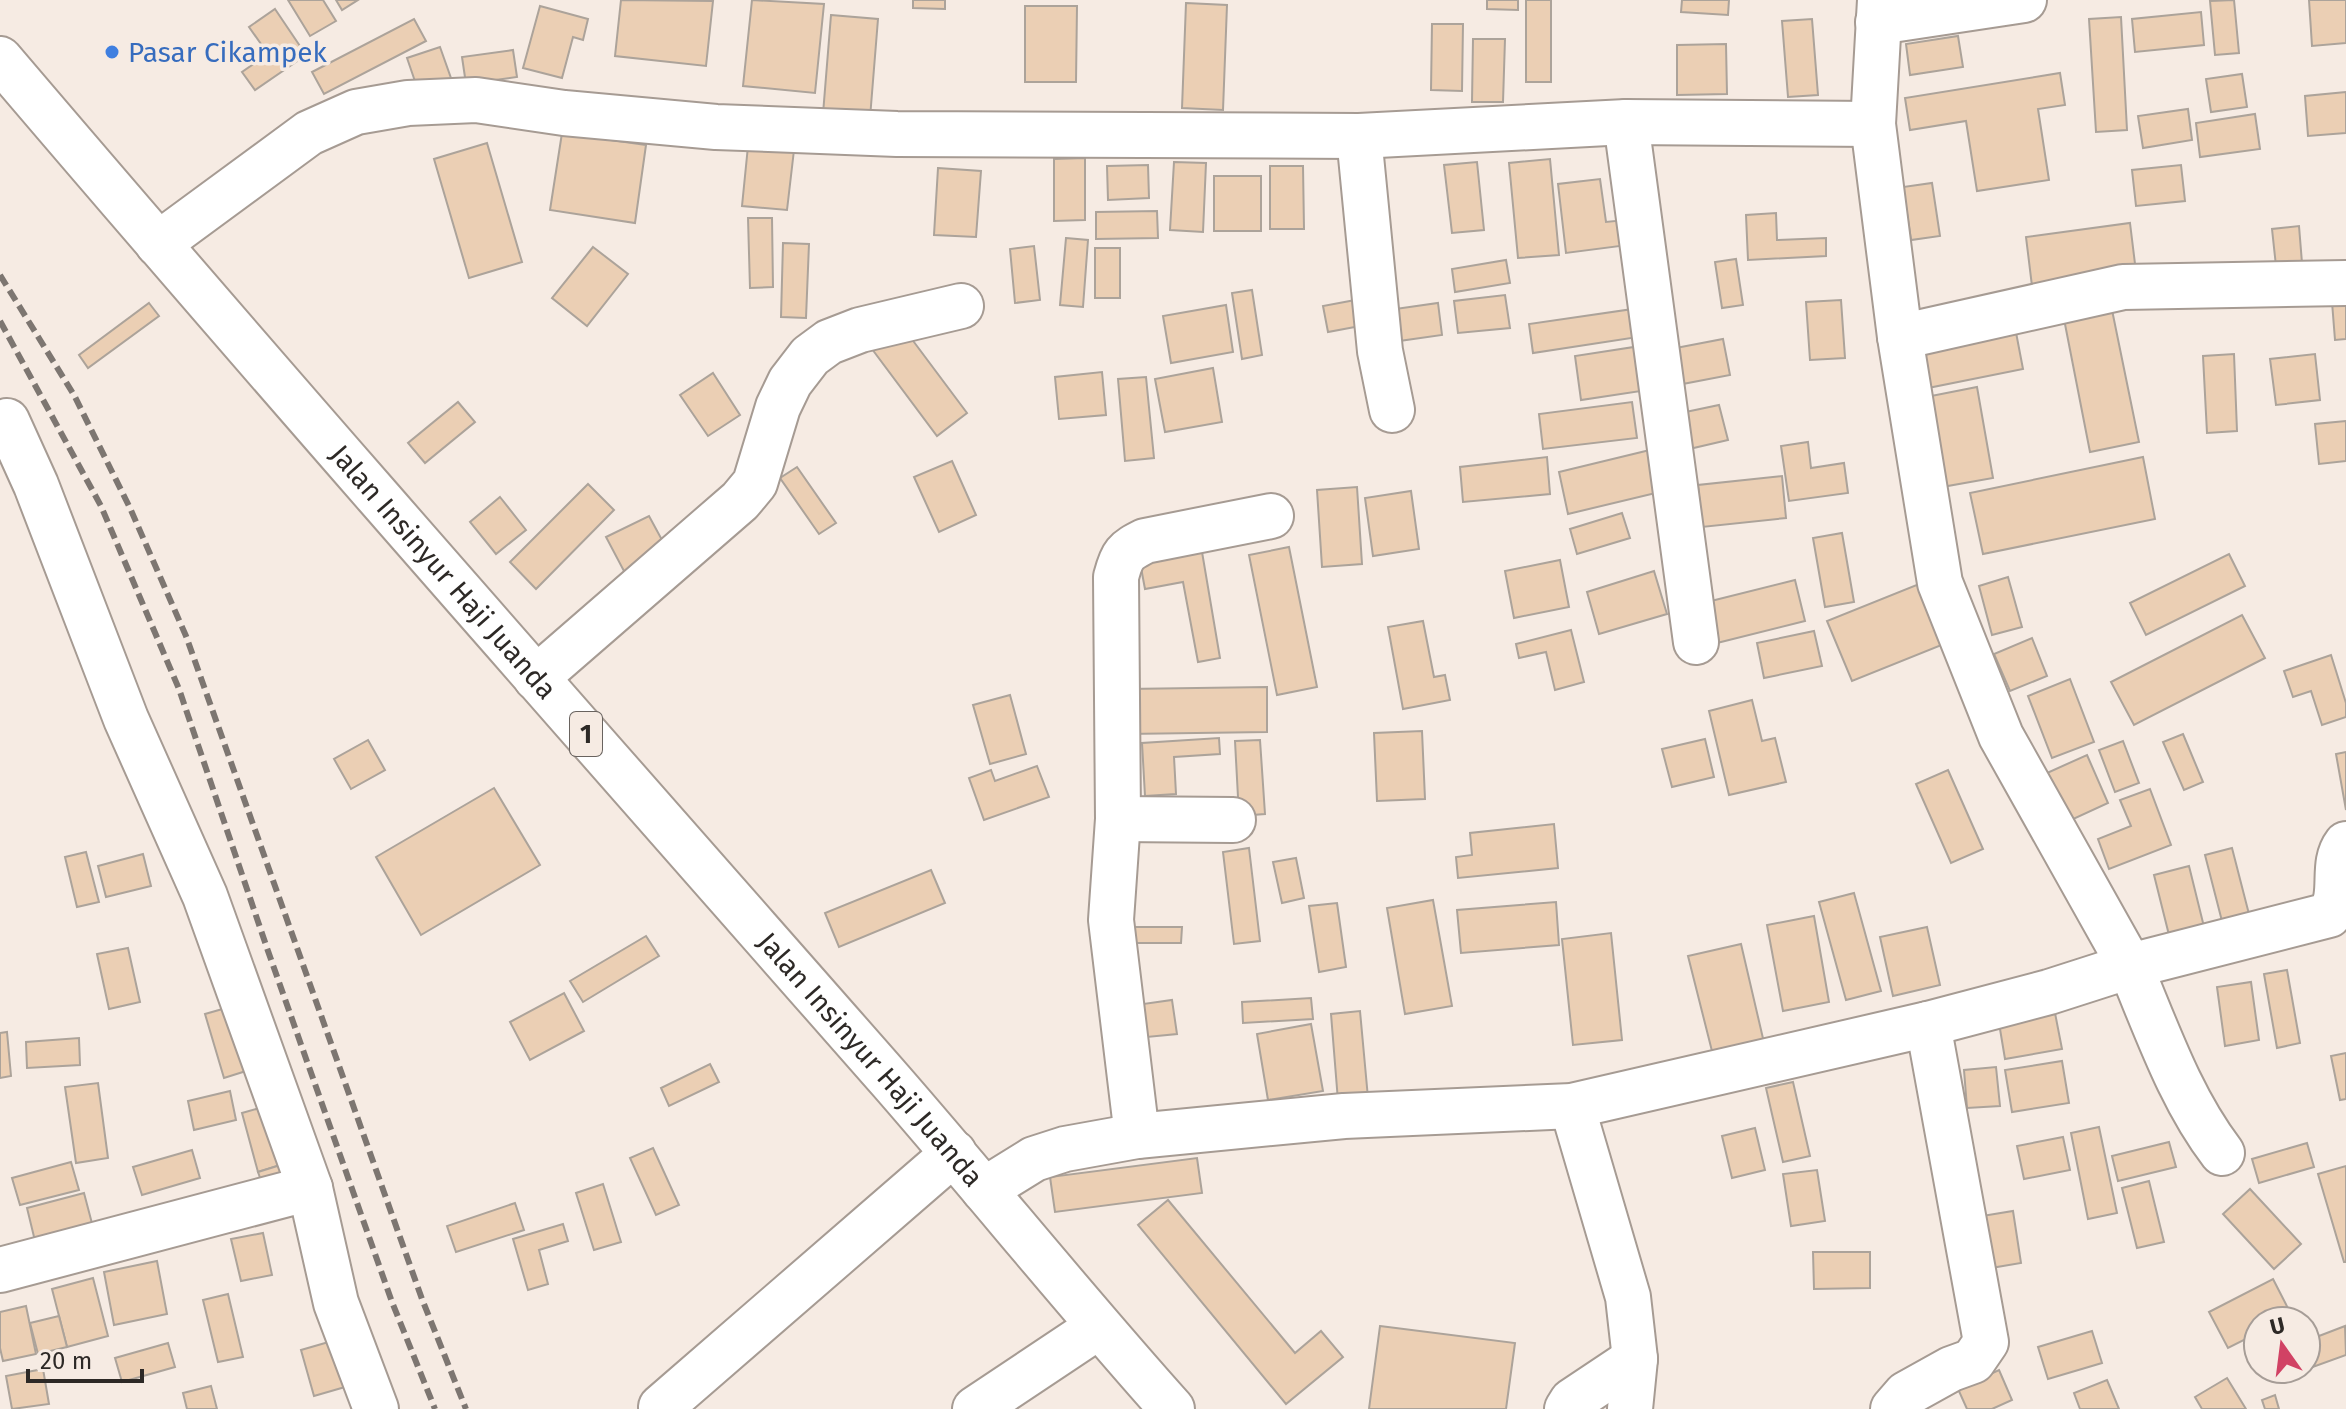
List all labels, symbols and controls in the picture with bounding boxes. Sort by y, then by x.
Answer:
place label: Pasar Cikampek [128,36,328,69]
marker: Pasar Cikampek [103,43,121,61]
street label: Jalan Insinyur Haji Juanda [324,438,564,706]
road number: 1 [570,712,602,756]
street label: Jalan Insinyur Haji Juanda [751,925,990,1193]
north arrow [2242,1305,2322,1385]
text: U [2267,1311,2287,1341]
scale bar [28,1333,142,1383]
text: 20 m [40,1347,92,1375]

